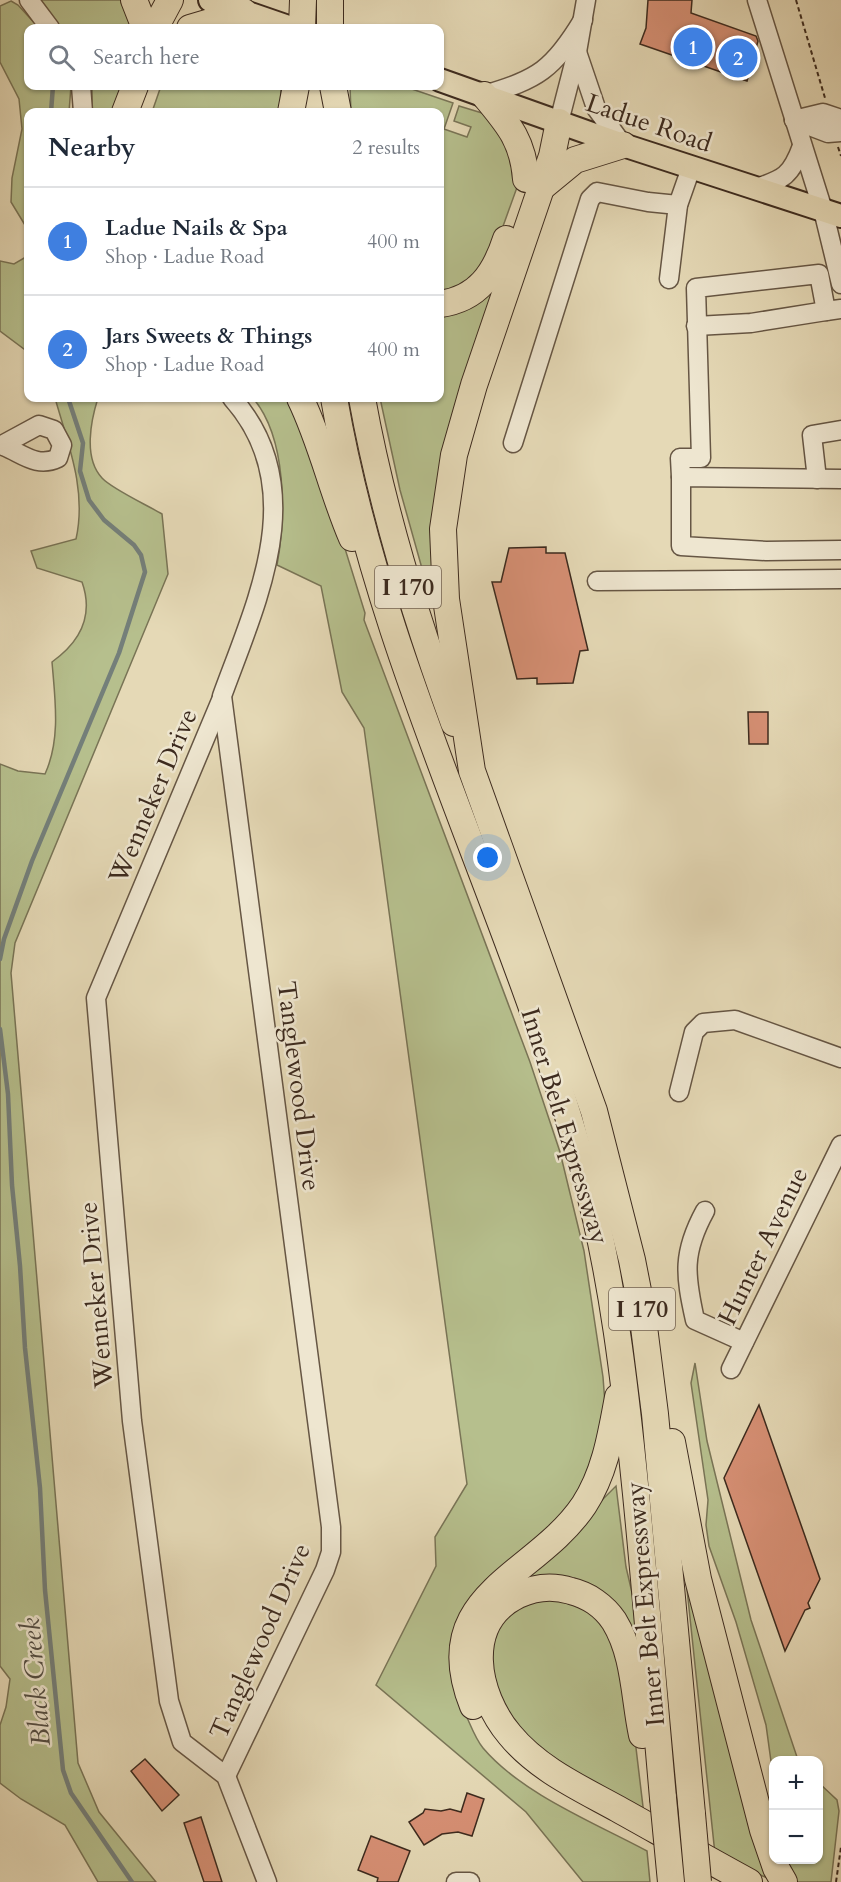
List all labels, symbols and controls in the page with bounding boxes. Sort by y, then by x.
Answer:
search box [24,24,444,90]
pin: 1 [674,24,712,70]
pin: 2 [718,36,758,80]
icon: search [45,41,78,74]
text: Search here [93,42,200,72]
street label: Ladue Road [581,85,717,161]
text: Nearby [48,130,136,165]
text: 2 results [352,134,420,161]
text: Ladue Nails & Spa [105,213,288,243]
text: 1 [62,228,73,255]
text: 400 m [367,228,420,255]
text: Shop · Ladue Road [105,243,264,270]
text: Jars Sweets & Things [105,321,312,351]
text: 2 [62,336,73,363]
text: 400 m [367,336,420,363]
text: Shop · Ladue Road [105,351,264,378]
road number: I 170 [375,566,441,608]
street label: Wenneker Drive [100,703,206,890]
your location [473,843,502,872]
street label: Tanglewood Drive [269,979,329,1193]
street label: Inner Belt Expressway [512,1004,618,1249]
street label: Hunter Avenue [710,1161,816,1331]
street label: Wenneker Drive [70,1200,122,1391]
road number: I 170 [609,1288,675,1330]
street label: Inner Belt Expressway [617,1480,673,1728]
street label: Tanglewood Drive [201,1538,319,1744]
water label: Black Creek [12,1615,60,1748]
map controls [769,1756,823,1864]
button: + [769,1756,823,1810]
button: − [769,1810,823,1864]

